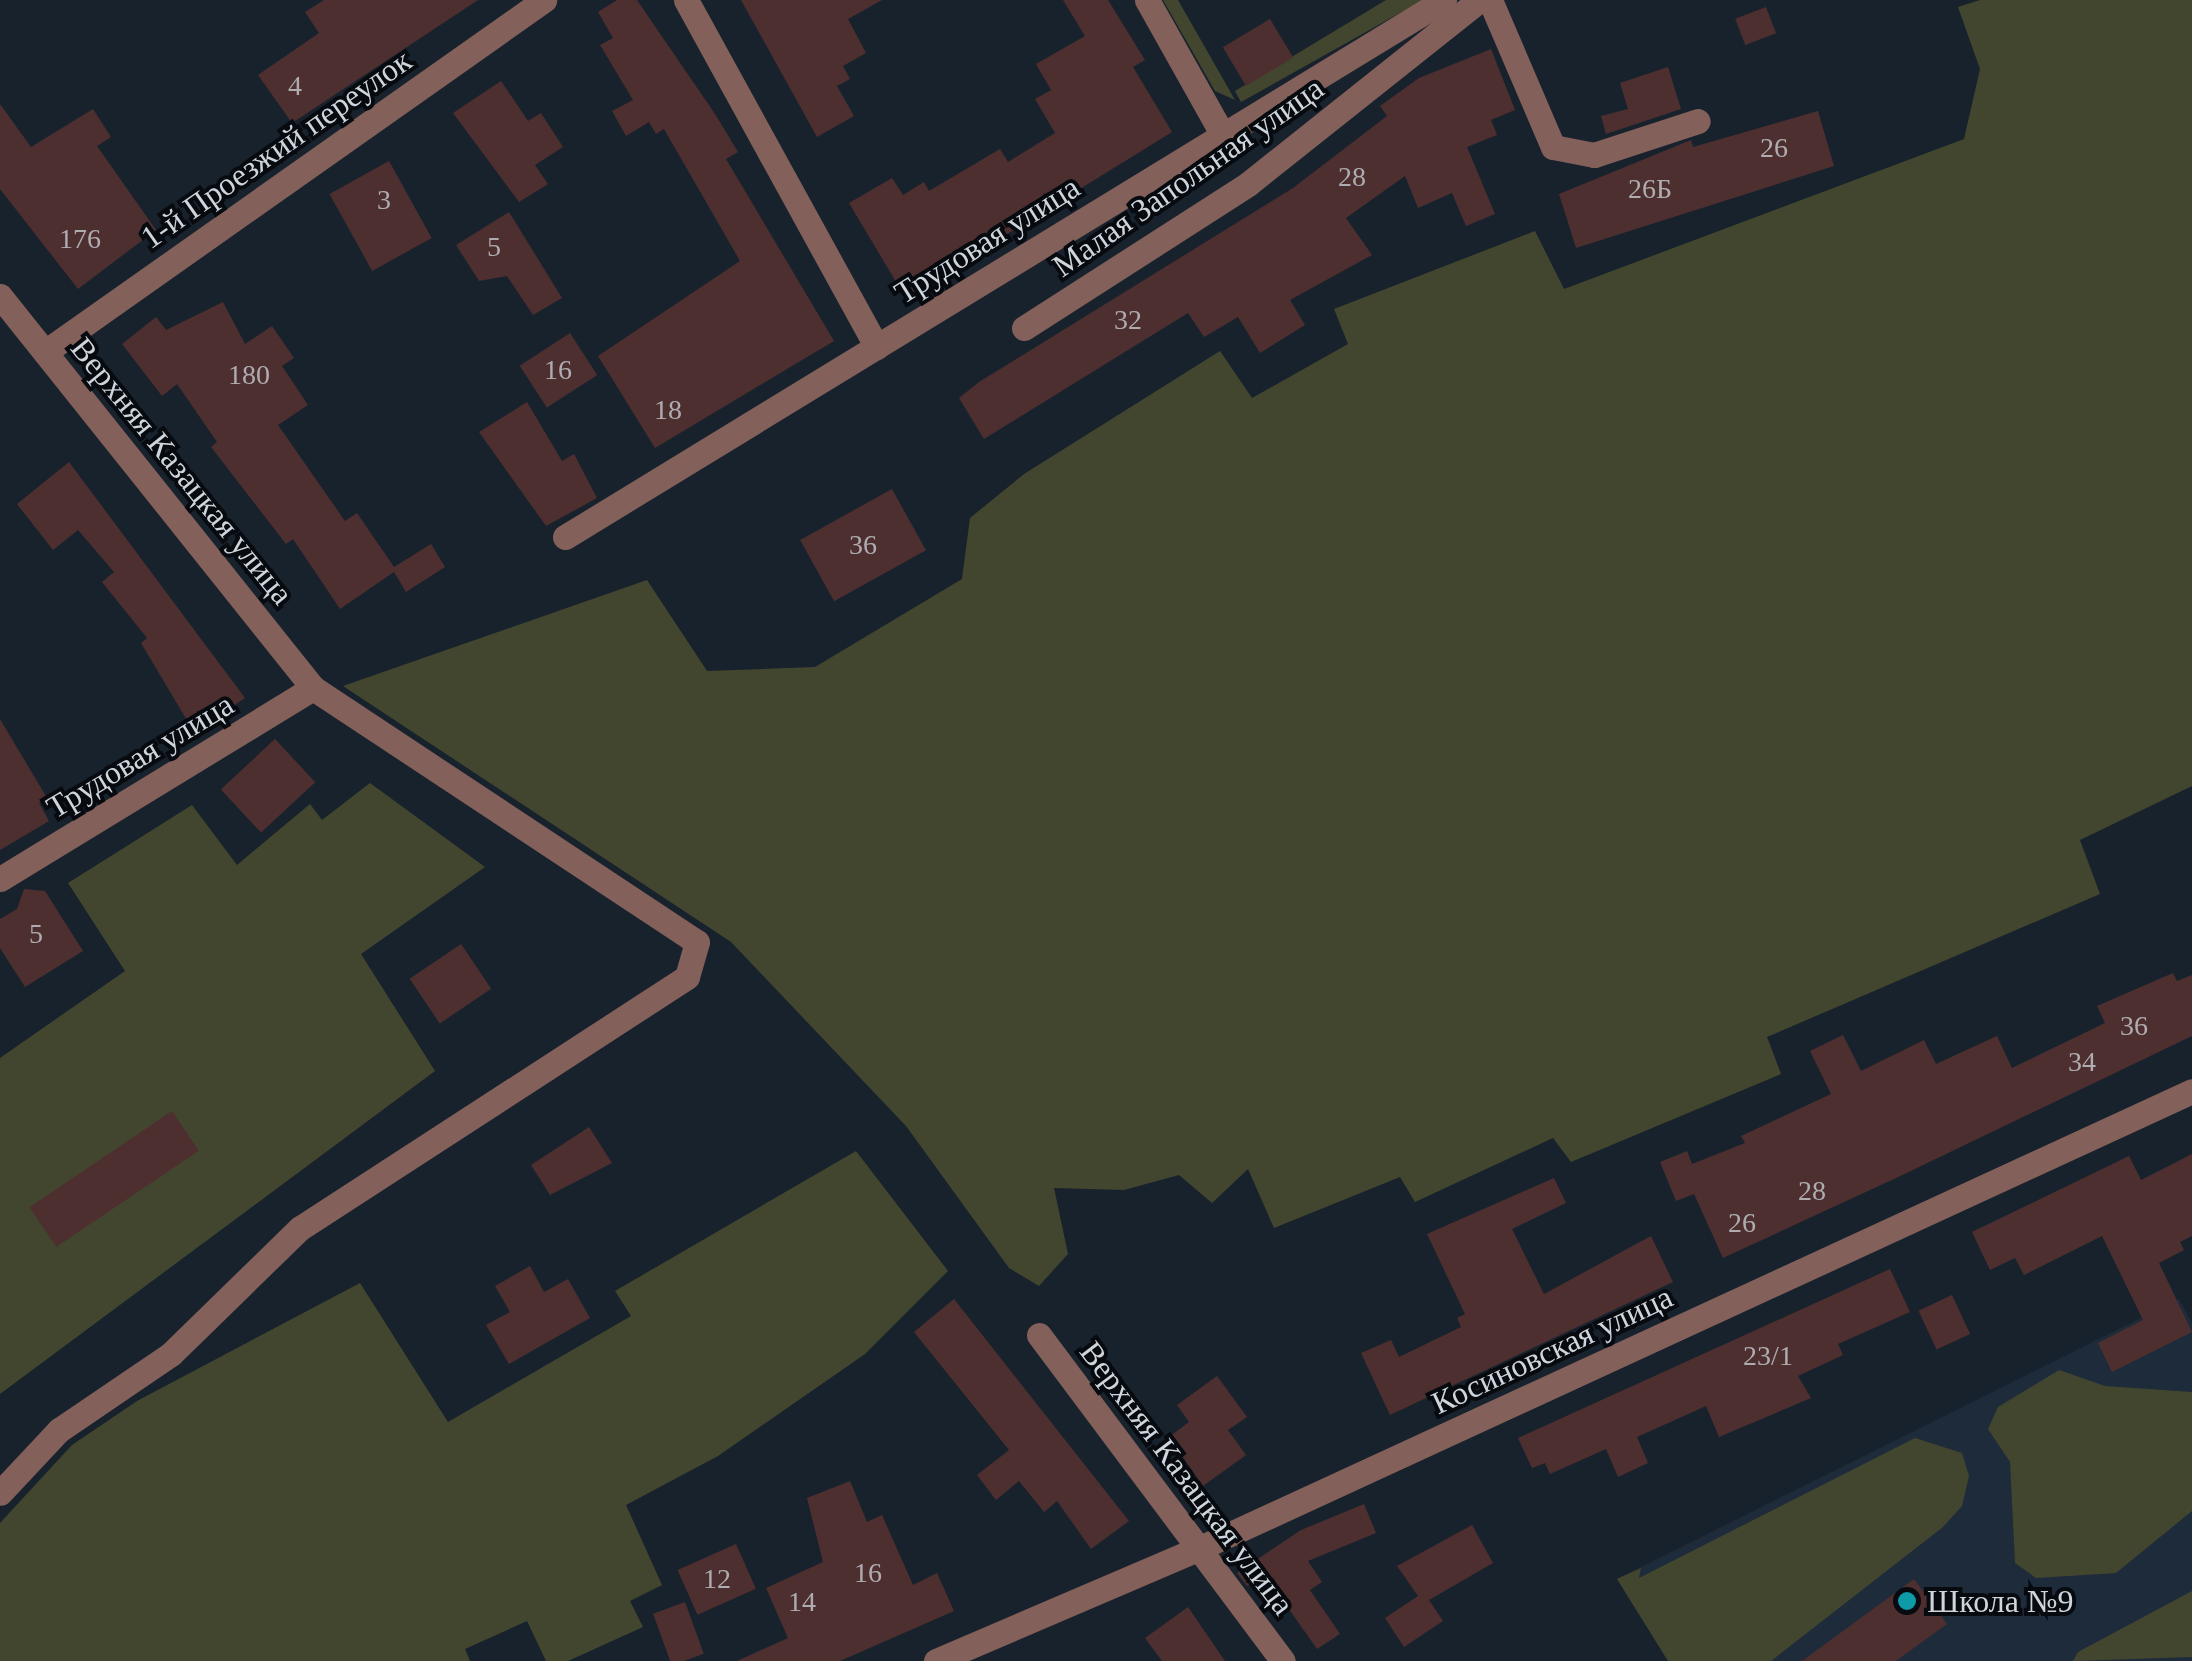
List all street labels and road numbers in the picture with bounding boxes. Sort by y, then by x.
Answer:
street label: 1-й Проезжий переулок [133,41,419,257]
street label: Малая Запольная улица [1045,69,1331,285]
street label: Трудовая улица [887,168,1087,312]
street label: Верхняя Казацкая улица [63,330,301,612]
street label: Трудовая улица [40,685,240,827]
street label: Косиновская улица [1426,1277,1678,1423]
street label: Верхняя Казацкая улица [1072,1334,1302,1622]

